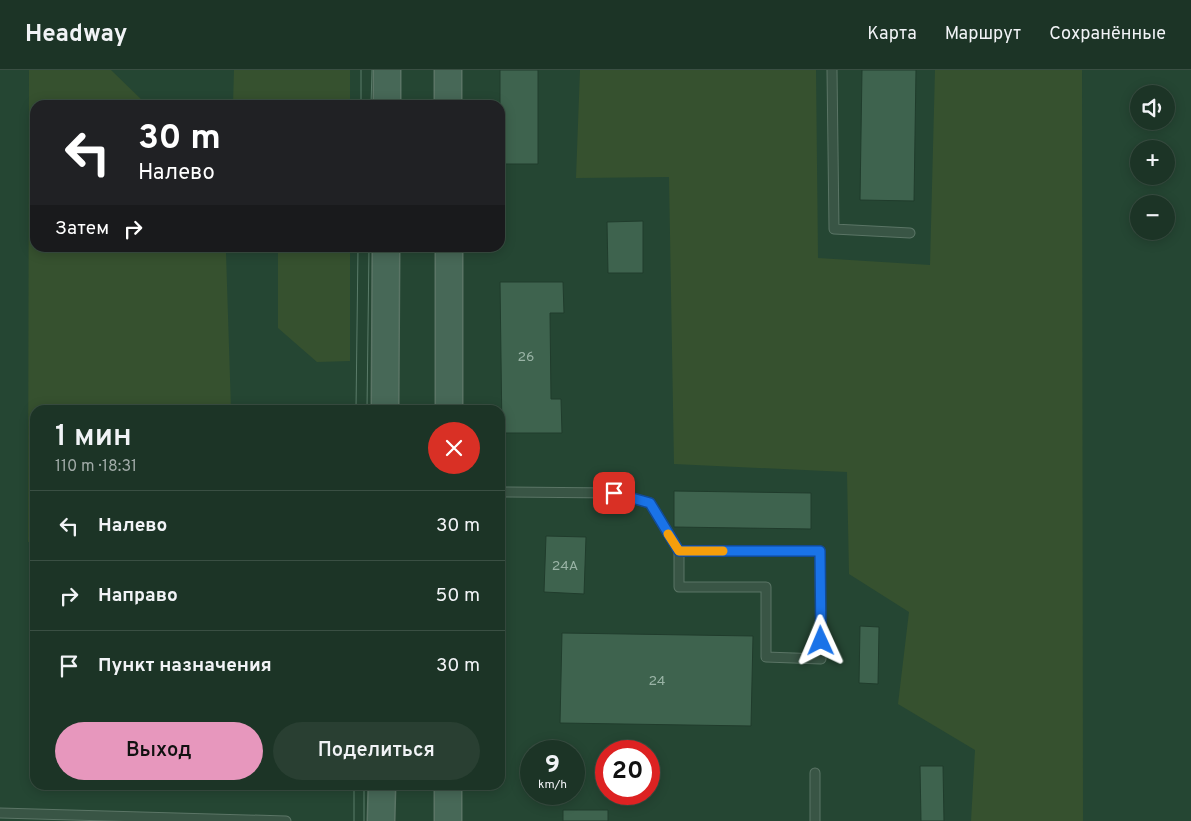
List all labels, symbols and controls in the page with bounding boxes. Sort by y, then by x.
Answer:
text: Headway [25,20,127,50]
text: Карта [867,23,917,46]
text: Маршрут [945,23,1021,46]
text: Сохранённые [1049,23,1166,46]
map controls [1130,85,1175,240]
button: sound [1130,85,1175,130]
text: 30 m [138,117,221,161]
icon: left [55,120,120,185]
button: + [1130,140,1175,185]
text: Налево [138,160,215,187]
button: − [1130,195,1175,240]
icon: right [119,215,147,243]
text: Затем [55,217,109,241]
house number: 26 [518,349,534,366]
text: 1 мин [55,419,132,456]
button: close [428,422,480,474]
text: 110 m · 18:31 [55,457,137,477]
pin [593,472,635,514]
icon: arrive [600,479,628,507]
icon: left [55,512,83,540]
text: Налево [98,514,167,538]
text: 30 m [436,514,480,538]
house number: 24А [552,558,578,575]
icon: right [55,582,83,610]
text: Направо [98,584,178,608]
text: 50 m [435,584,480,608]
position arrow [794,614,846,666]
icon: arrive [55,652,83,680]
text: Пункт назначения [98,654,272,678]
text: 30 m [436,654,480,678]
house number: 24 [648,673,666,690]
button: Выход [55,722,263,780]
button: Поделиться [273,722,480,780]
speed limit sign: 20 [595,740,660,805]
text: 9 [545,750,560,782]
text: km/h [538,777,567,793]

